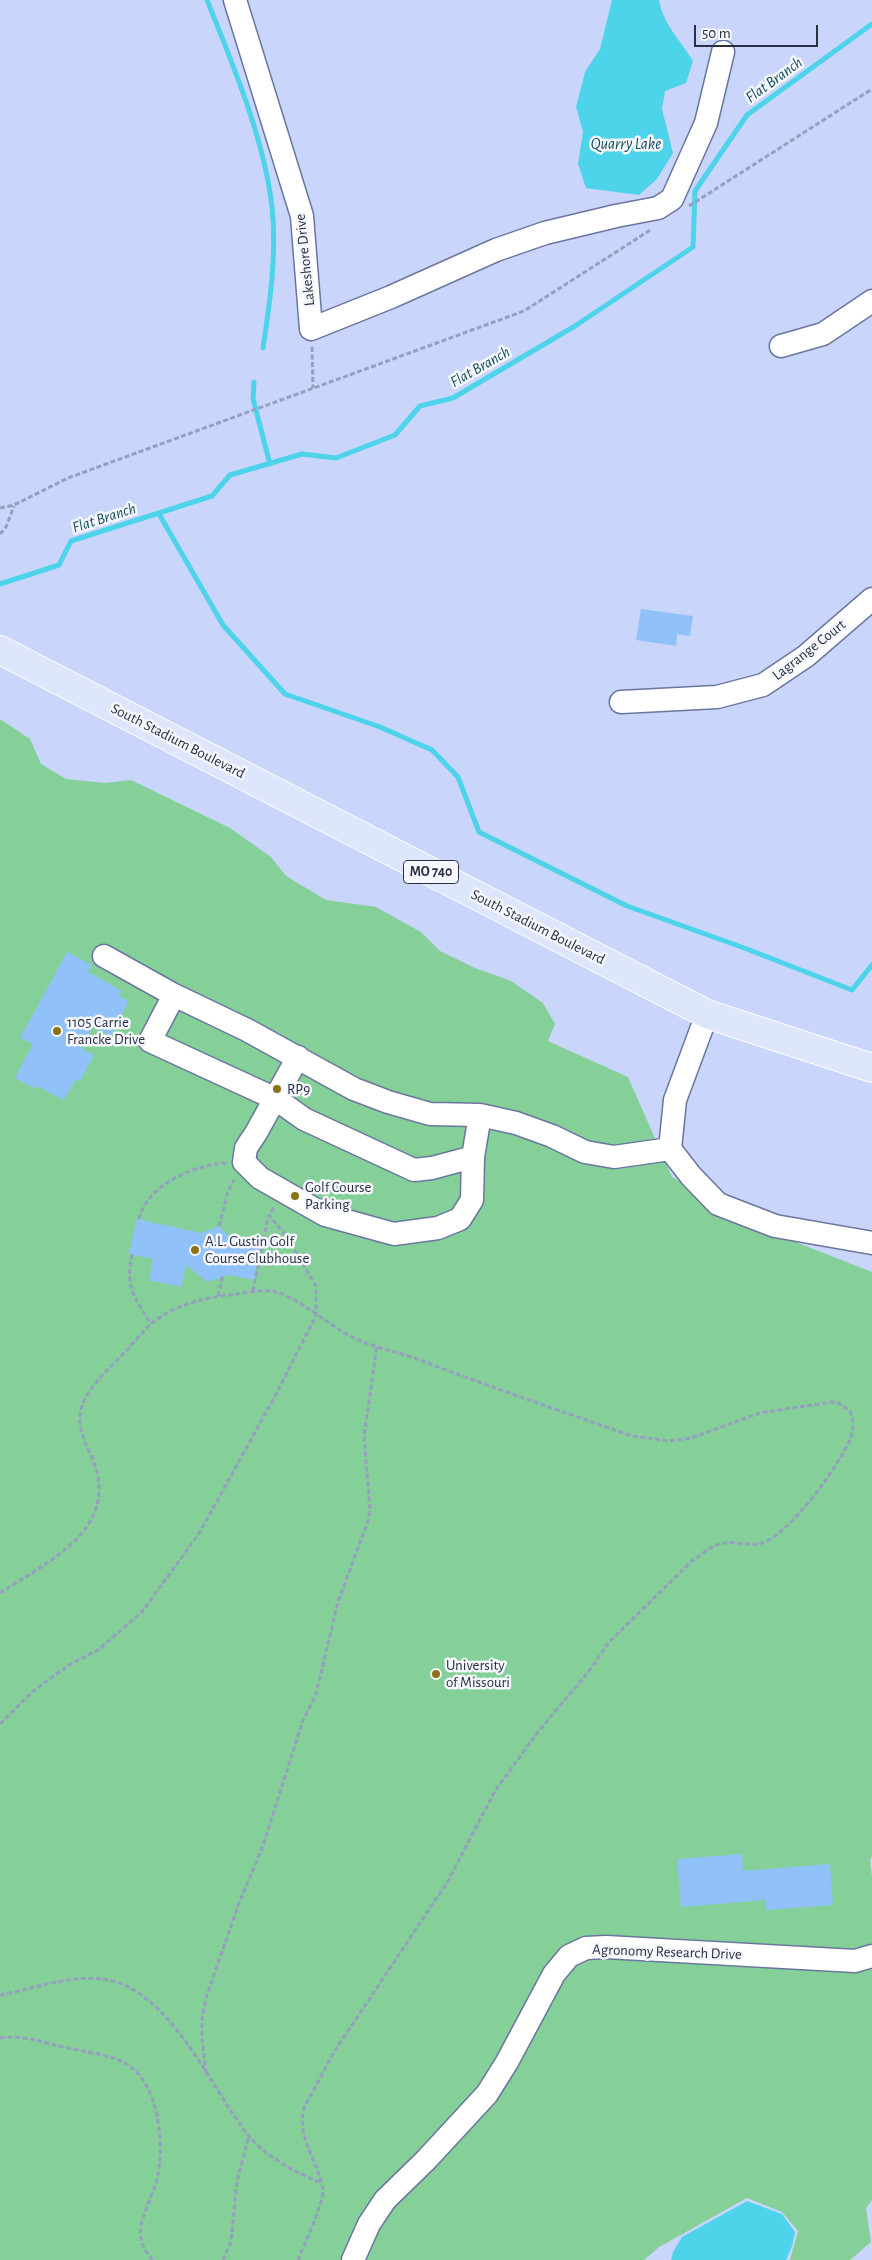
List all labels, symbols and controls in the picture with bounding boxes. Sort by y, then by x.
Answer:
scale bar [697,15,821,47]
text: 50 m [702,26,731,41]
water label: Flat Branch [742,53,806,107]
water label: Quarry Lake [591,134,661,154]
street label: Lakeshore Drive [291,213,319,307]
water label: Flat Branch [447,342,513,392]
water label: Flat Branch [70,499,138,537]
street label: Lagrange Court [769,616,849,684]
street label: South Stadium Boulevard [108,699,248,783]
road number: MO 740 [404,860,458,884]
street label: South Stadium Boulevard [468,885,608,969]
place label: 1105 Carrie Francke Drive [67,1013,145,1048]
marker: 1105 Carrie Francke Drive [51,1025,63,1037]
place label: RP9 [287,1080,310,1098]
marker: RP9 [271,1083,283,1095]
place label: Golf Course Parking [305,1178,371,1213]
marker: Golf Course Parking [289,1190,301,1202]
place label: A.L. Gustin Golf Course Clubhouse [205,1232,309,1267]
marker: A.L. Gustin Golf Course Clubhouse [189,1244,201,1256]
place label: University of Missouri [446,1656,510,1691]
marker: University of Missouri [430,1668,442,1680]
street label: Agronomy Research Drive [592,1940,742,1964]

